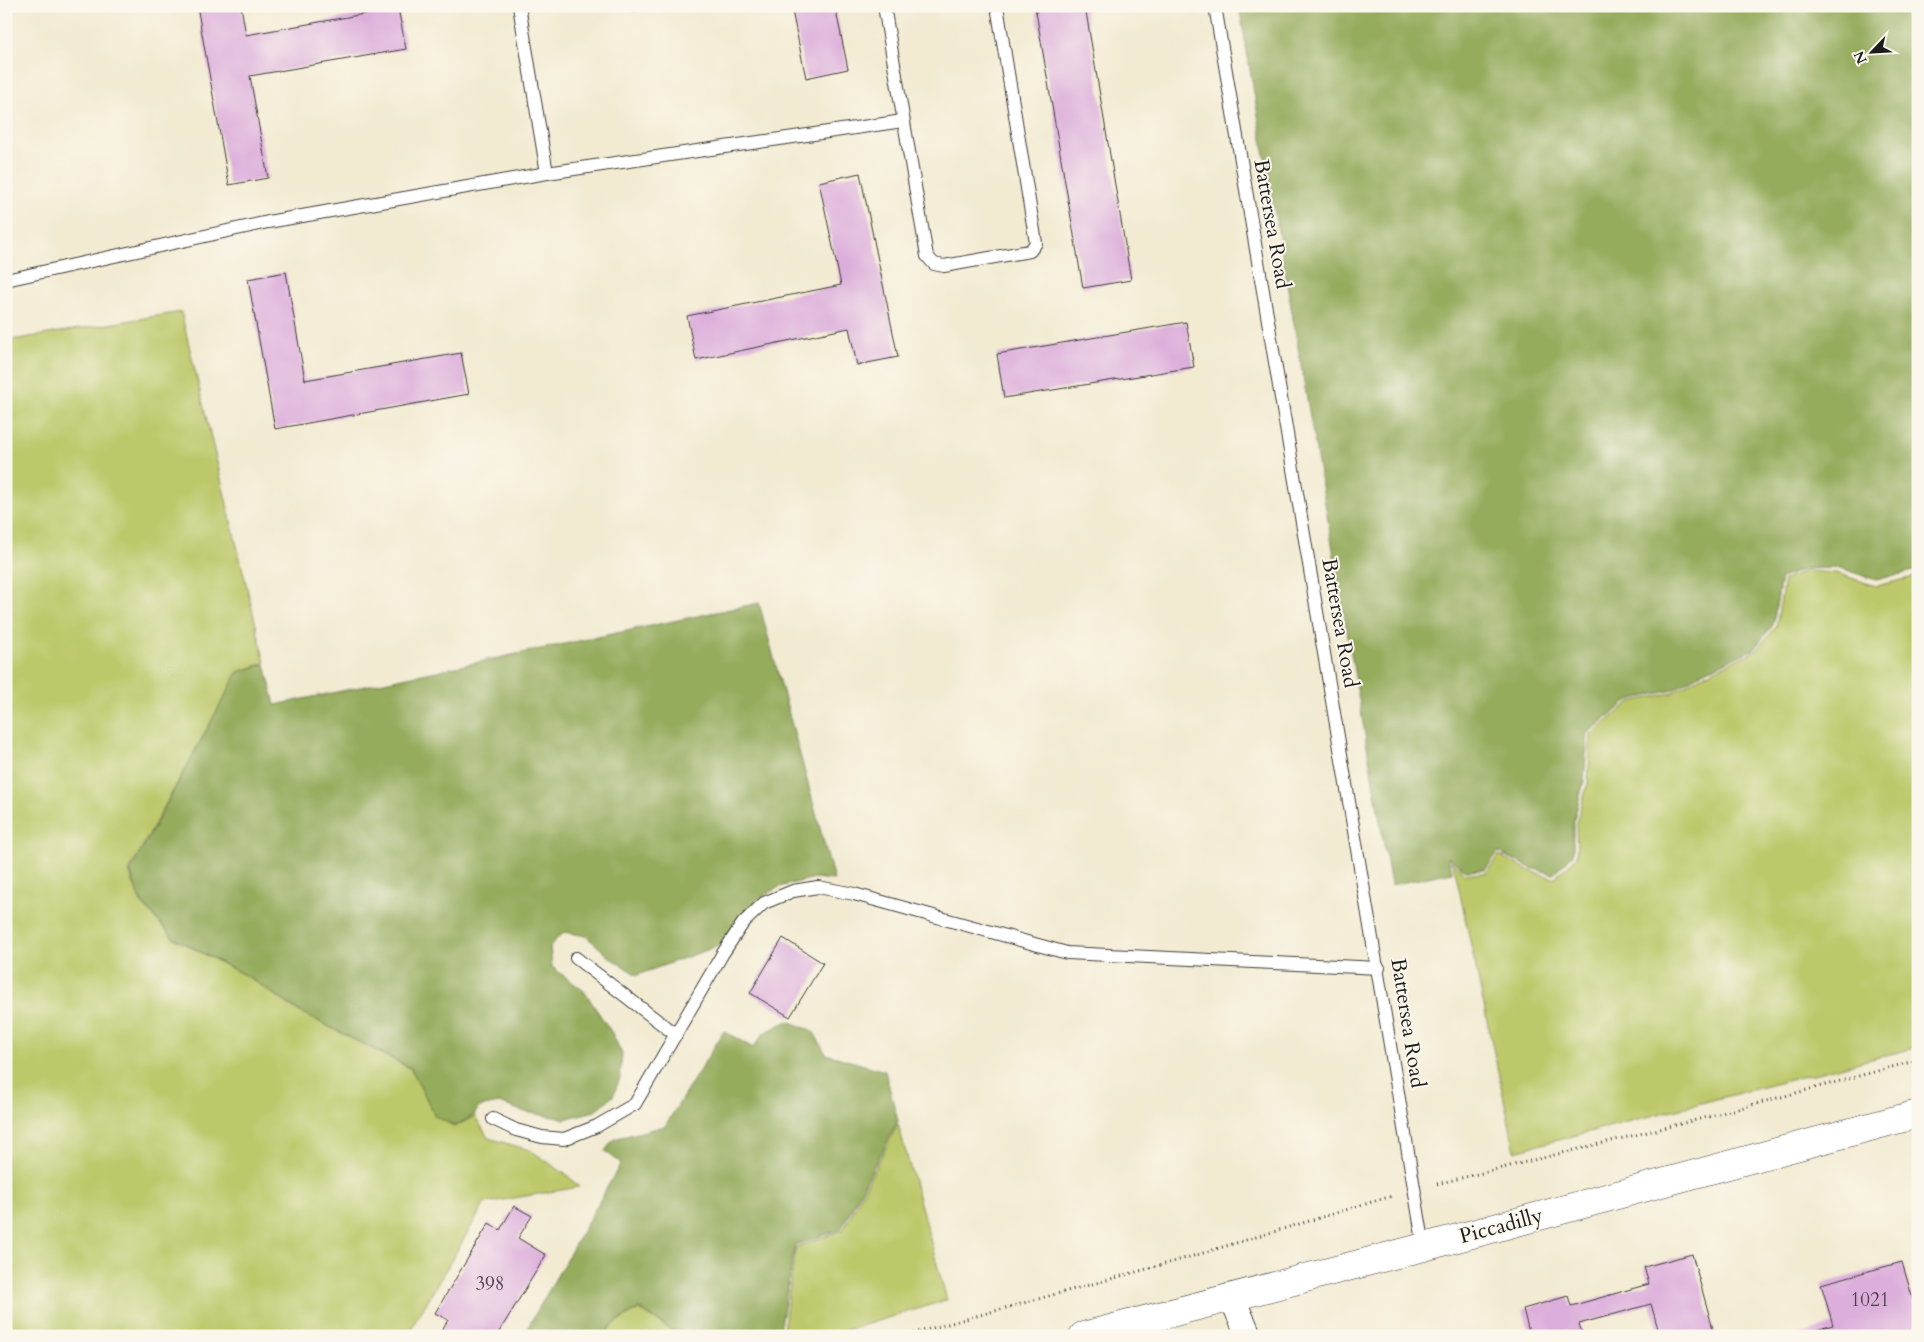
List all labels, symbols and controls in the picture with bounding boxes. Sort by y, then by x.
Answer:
north arrow [1846,28,1896,78]
text: N [1849,48,1872,67]
street label: Battersea Road [1246,157,1298,291]
street label: Battersea Road [1314,556,1366,690]
street label: Battersea Road [1383,956,1433,1090]
street label: Piccadilly [1456,1201,1546,1251]
house number: 398 [475,1271,505,1297]
house number: 1021 [1851,1287,1889,1313]

